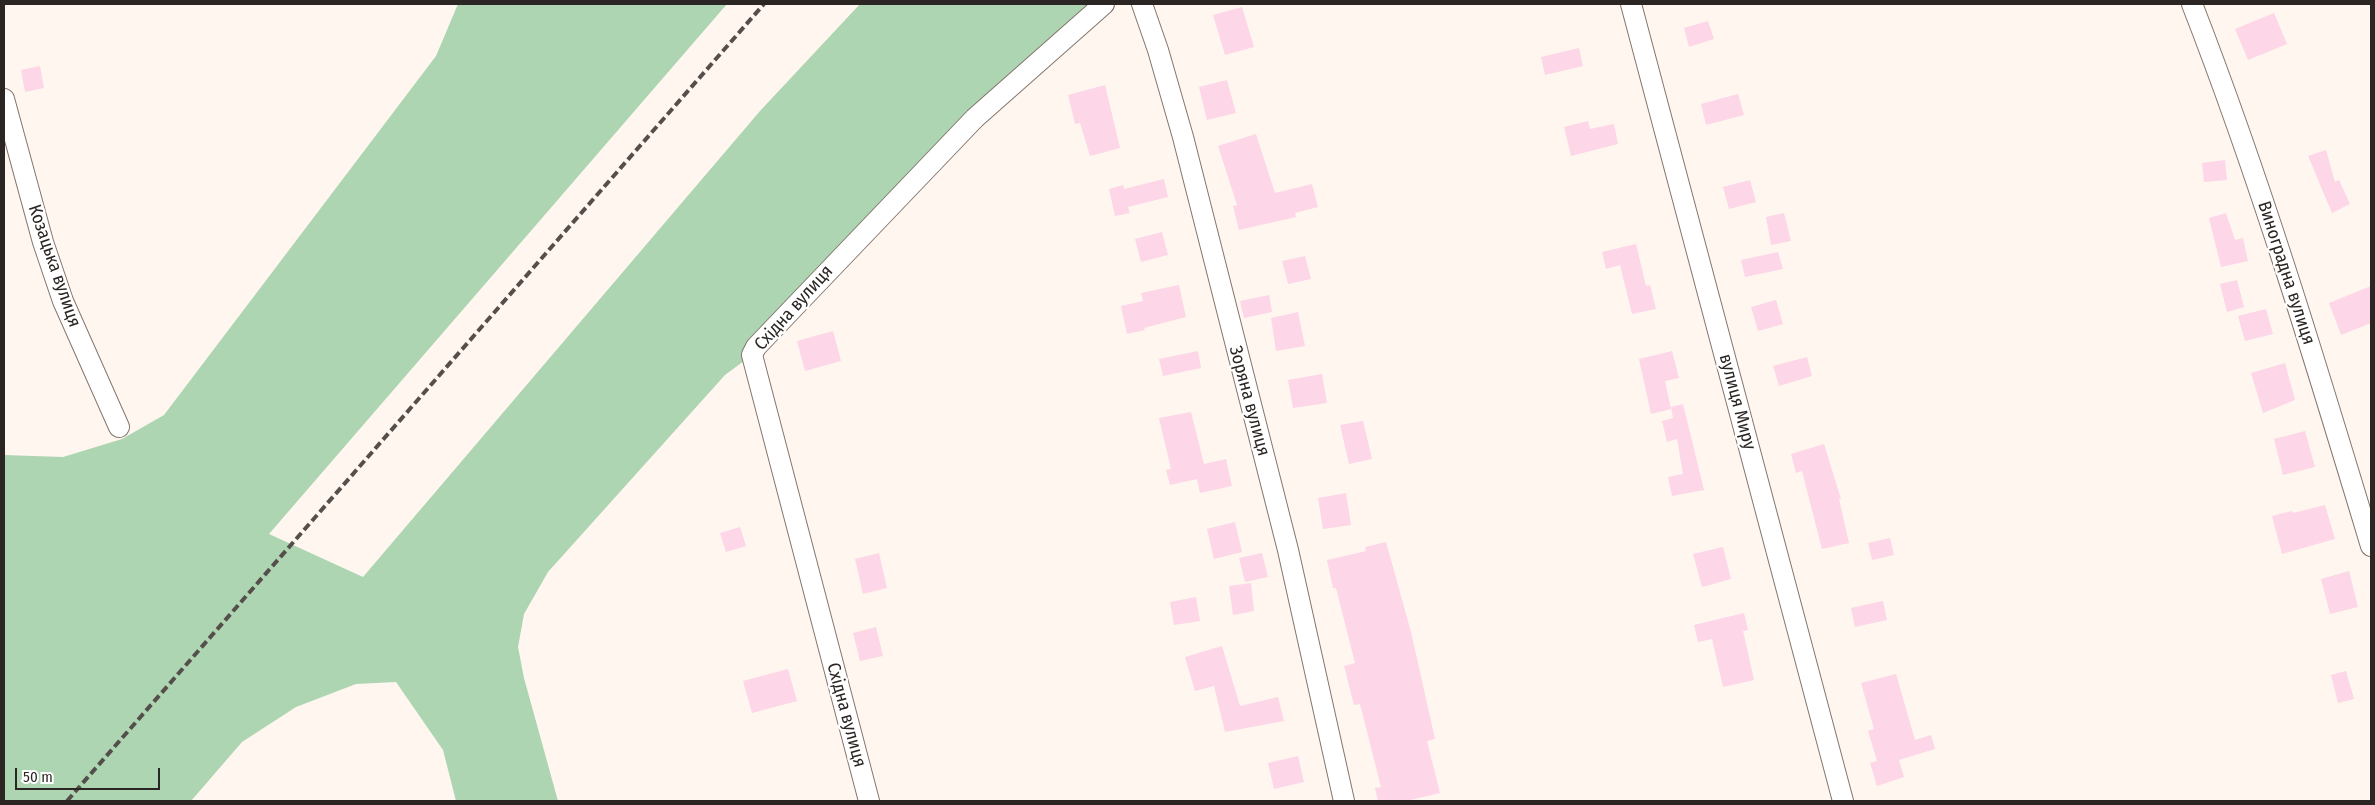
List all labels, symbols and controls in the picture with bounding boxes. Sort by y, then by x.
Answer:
street label: Виноградна вулиця [2253,199,2319,347]
street label: Козацька вулиця [23,202,85,330]
street label: Східна вулиця [750,261,838,355]
street label: Зоряна вулиця [1224,344,1274,458]
street label: вулиця Миру [1714,352,1760,452]
street label: Східна вулиця [822,660,870,770]
scale bar [18,758,162,790]
text: 50 m [23,768,53,786]

